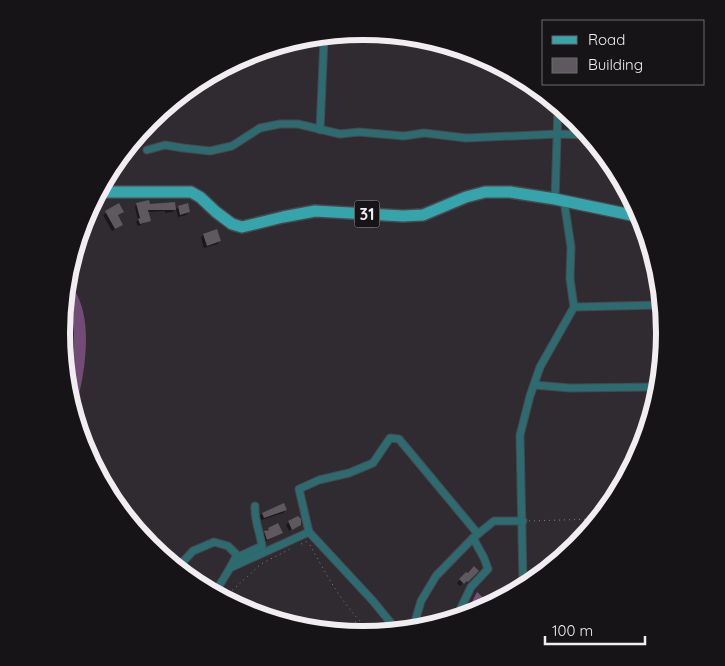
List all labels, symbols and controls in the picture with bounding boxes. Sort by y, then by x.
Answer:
legend [542,20,705,85]
text: Road [588,30,625,49]
text: Building [588,55,643,74]
road number: 31 [354,200,380,228]
scale bar [545,614,645,646]
text: 100 m [552,621,593,640]

